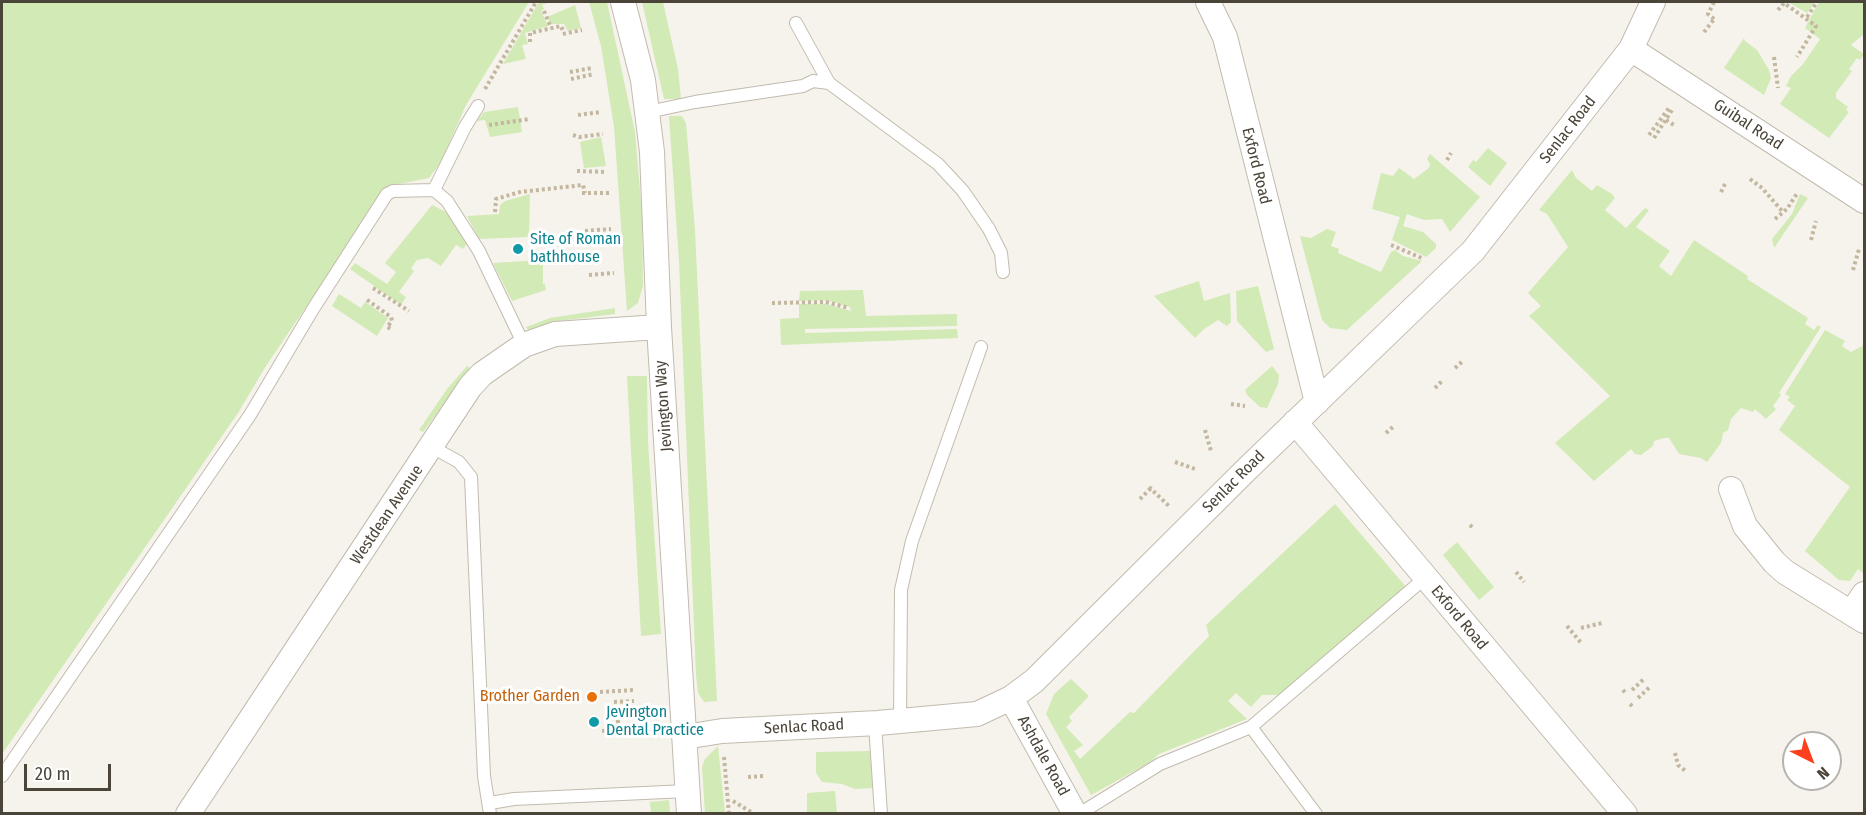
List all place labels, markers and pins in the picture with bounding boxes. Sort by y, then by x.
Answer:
place label: Site of Roman bathhouse [530,230,621,268]
marker: Site of Roman bathhouse [511,242,525,256]
place label: Brother Garden [480,687,580,707]
marker: Brother Garden [585,690,599,704]
place label: Jevington Dental Practice [606,703,704,741]
marker: Jevington Dental Practice [587,715,601,729]

